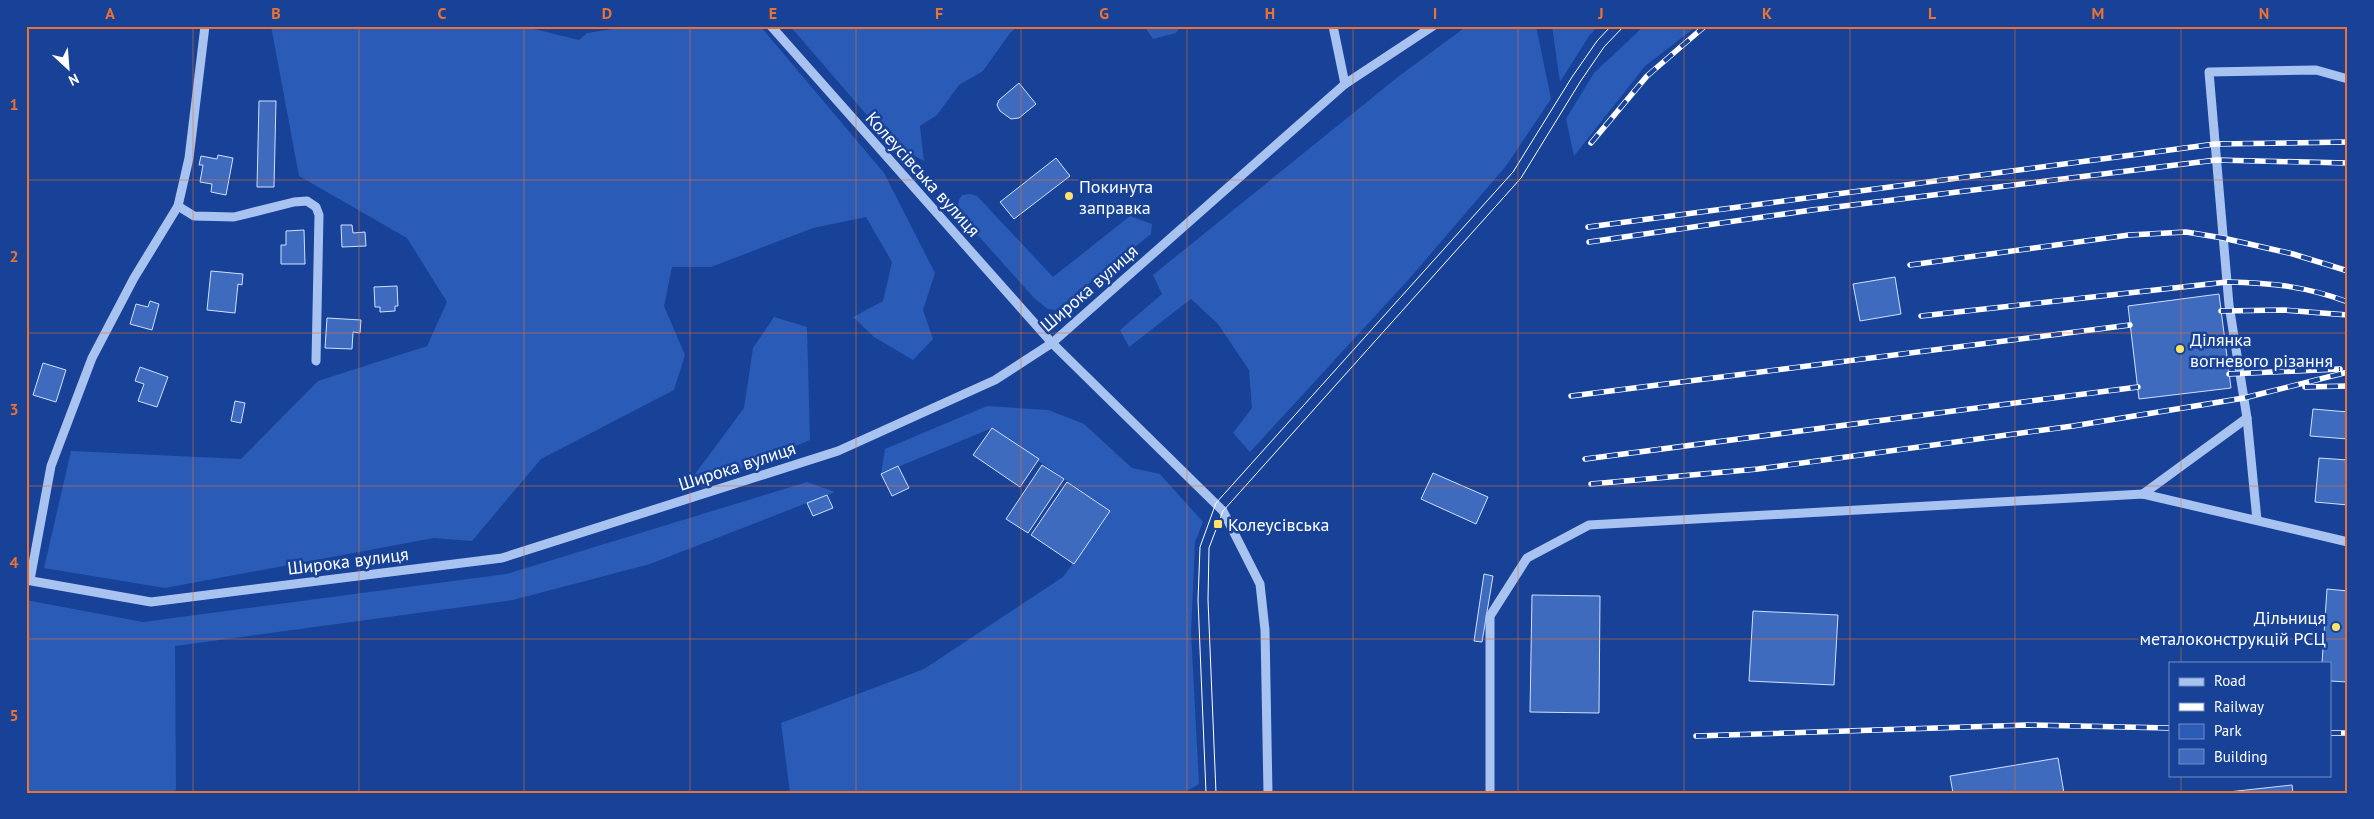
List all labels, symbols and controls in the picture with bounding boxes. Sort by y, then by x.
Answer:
text: A [105,3,115,23]
text: B [271,3,281,23]
text: C [438,3,447,23]
text: D [602,3,612,23]
text: E [769,3,777,23]
text: F [935,3,943,23]
text: G [1099,3,1109,23]
text: H [1265,3,1275,23]
text: I [1433,3,1437,23]
text: J [1597,3,1604,23]
text: K [1762,3,1772,23]
text: L [1928,3,1937,23]
text: M [2092,3,2104,23]
text: N [2259,3,2269,23]
north arrow [42,42,92,92]
text: N [66,70,82,90]
text: 1 [9,94,19,114]
street label: Колеусівська вулиця [861,107,985,241]
place label: Покинута заправка [1079,175,1153,219]
marker: Покинута заправка [1063,190,1075,202]
street label: Широка вулиця [1036,239,1142,337]
text: 2 [9,246,19,266]
place label: Ділянка вогневого різання [2190,328,2333,372]
marker: Ділянка вогневого різання [2174,343,2186,355]
text: 3 [9,399,19,419]
street label: Широка вулиця [676,436,798,496]
place label: Колеусівська [1228,513,1329,536]
marker: Колеусівська [1212,518,1224,530]
street label: Широка вулиця [286,542,410,580]
text: 4 [9,552,19,572]
place label: Дільниця металоконструкцій РСЦ [2139,606,2326,650]
marker: Дільниця металоконструкцій РСЦ [2330,621,2342,633]
legend [2169,662,2332,776]
text: Road [2214,671,2246,690]
text: Railway [2214,697,2264,716]
text: 5 [9,705,19,725]
text: Park [2214,721,2242,740]
text: Building [2214,747,2268,766]

